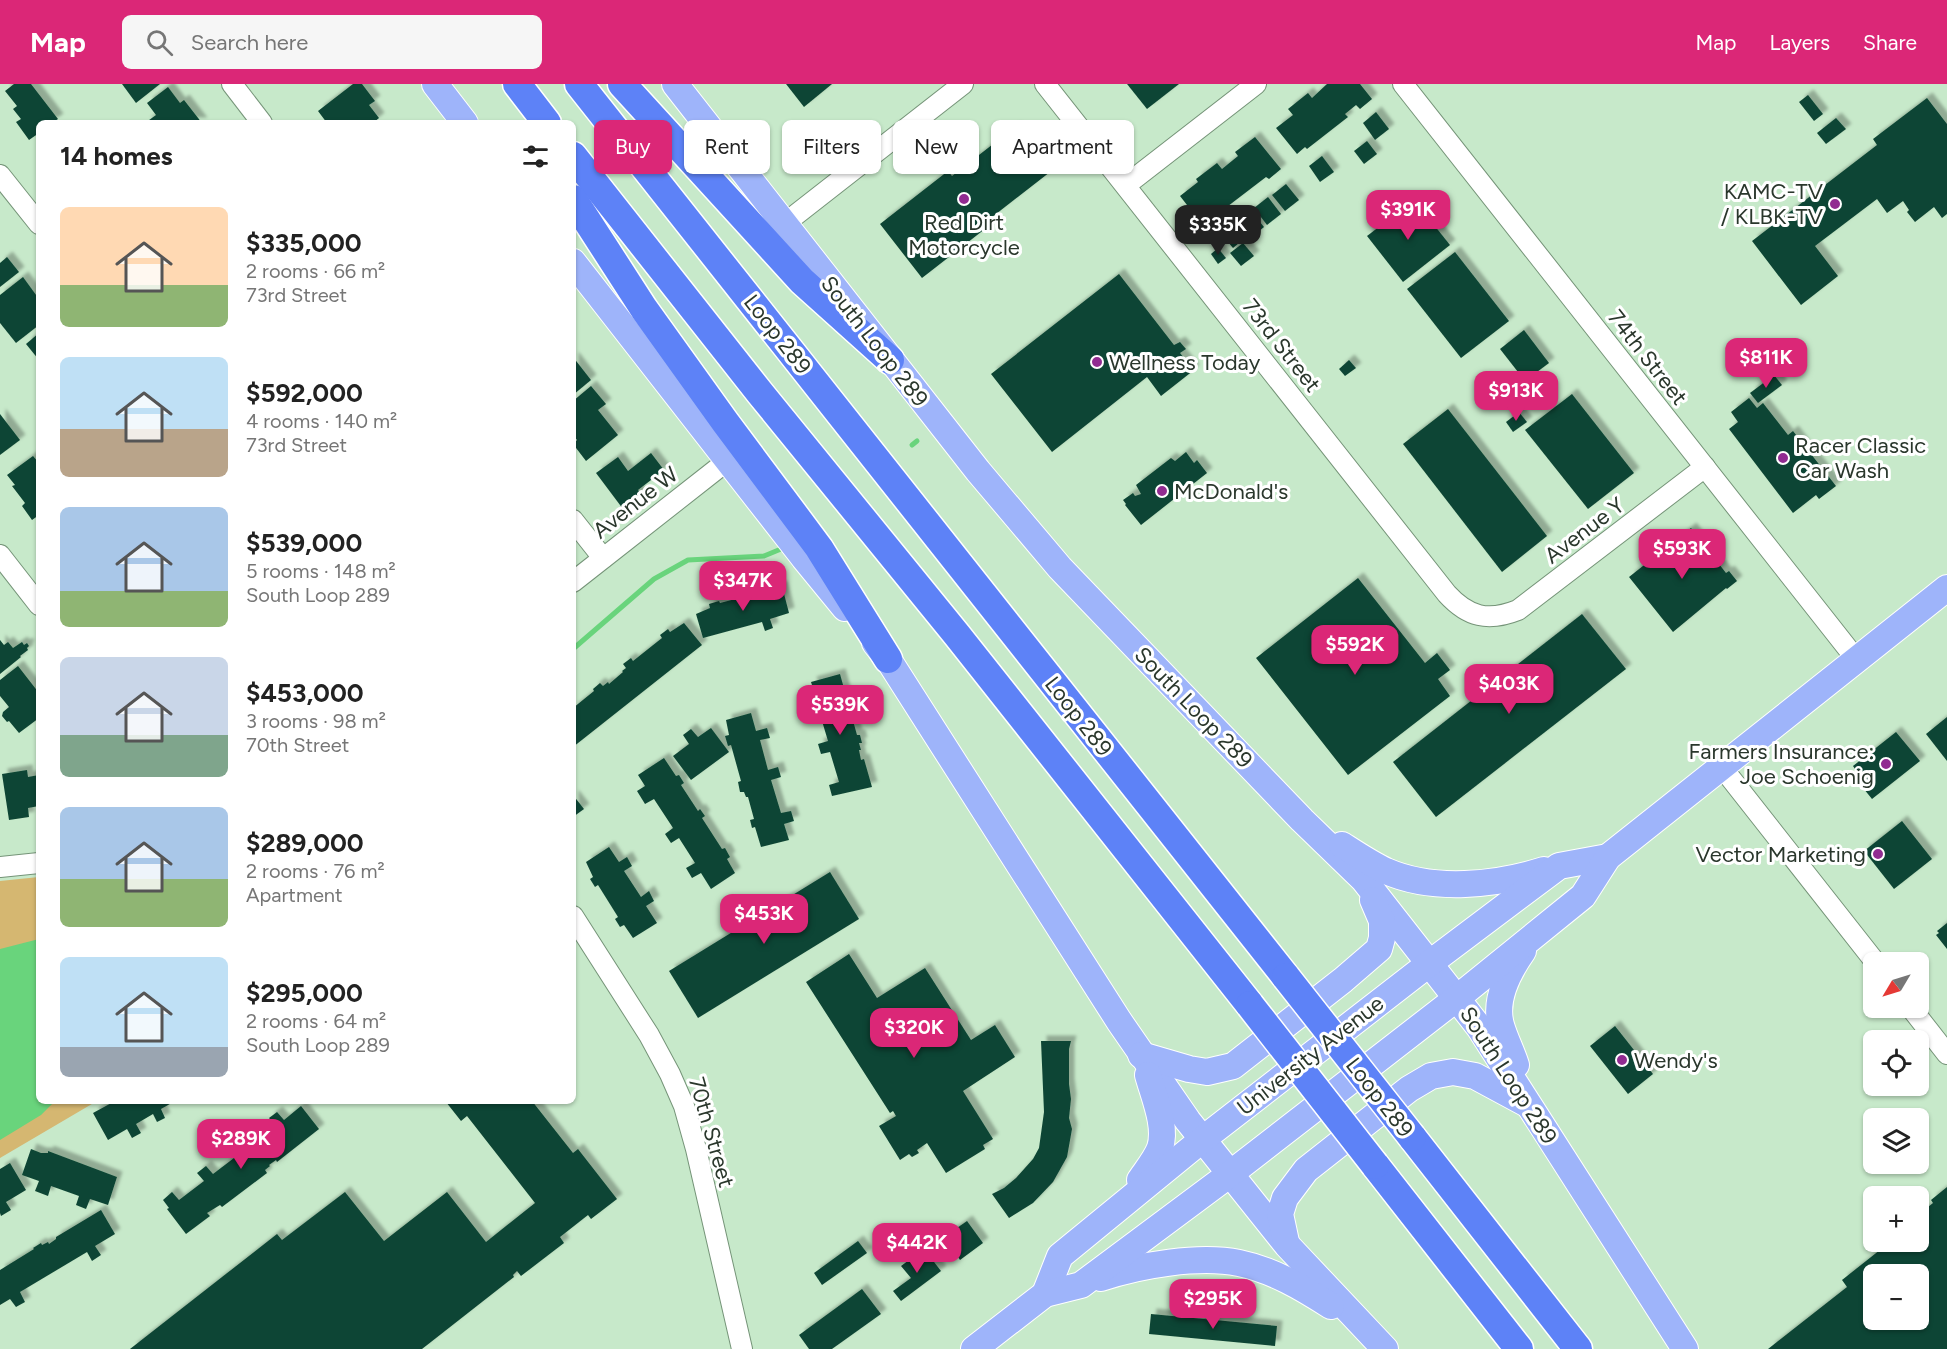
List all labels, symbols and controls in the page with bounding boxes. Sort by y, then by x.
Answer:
search box [122,15,542,69]
text: Map [30,25,86,59]
icon: search [143,26,176,59]
text: Search here [191,29,308,56]
text: Map [1696,30,1736,55]
text: Layers [1769,30,1830,55]
text: Share [1863,30,1917,55]
chip: Buy [594,120,672,174]
chip: Rent [684,120,770,174]
chip: Filters [782,120,881,174]
chip: New [893,120,979,174]
chip: Apartment [991,120,1134,174]
text: 14 homes [60,140,173,172]
icon: filters [519,140,552,173]
place label: KAMC-TV / KLBK-TV [1721,178,1824,230]
pin: $391K [1366,190,1450,241]
marker: Red Dirt Motorcycle [957,192,971,206]
text: $391K [1380,197,1436,221]
marker: KAMC-TV / KLBK-TV [1828,197,1842,211]
pin: $335K [1176,205,1260,256]
place label: Red Dirt Motorcycle [908,209,1020,261]
text: $335K [1189,212,1247,236]
text: $335,000 [246,227,362,259]
icon: home [108,231,180,303]
text: 2 rooms · 66 m² [246,259,385,283]
street label: South Loop 289 [815,271,934,412]
text: 73rd Street [246,283,347,307]
street label: Loop 289 [738,289,817,380]
street label: 73rd Street [1237,293,1326,397]
street label: 74th Street [1602,304,1693,410]
pin: $811K [1724,338,1808,389]
text: $811K [1739,345,1793,369]
place label: Wellness Today [1109,349,1261,376]
marker: Wellness Today [1090,355,1104,369]
pin: $913K [1474,371,1558,422]
text: $592,000 [246,377,363,409]
text: $913K [1488,378,1544,402]
icon: home [108,381,180,453]
text: 4 rooms · 140 m² [246,409,397,433]
place label: Racer Classic Car Wash [1795,432,1926,484]
text: 73rd Street [246,433,347,457]
marker: Racer Classic Car Wash [1776,451,1790,465]
street label: Avenue W [587,461,683,544]
place label: McDonald's [1174,478,1288,505]
marker: McDonald's [1155,484,1169,498]
street label: Avenue Y [1539,491,1630,569]
text: $539,000 [246,527,362,559]
pin: $593K [1640,529,1724,580]
icon: home [108,531,180,603]
text: $593K [1653,536,1711,560]
text: 5 rooms · 148 m² [246,559,396,583]
pin: $347K [701,561,785,612]
text: $347K [713,568,773,592]
text: South Loop 289 [246,583,390,607]
pin: $592K [1313,625,1397,676]
text: $592K [1325,632,1385,656]
street label: South Loop 289 [1129,641,1258,774]
pin: $403K [1467,664,1551,715]
street label: Loop 289 [1039,671,1118,762]
text: $403K [1478,671,1540,695]
text: $453,000 [246,677,364,709]
icon: home [108,681,180,753]
pin: $539K [798,685,882,736]
text: $539K [811,692,869,716]
text: 3 rooms · 98 m² [246,709,386,733]
text: 70th Street [246,733,349,757]
place label: Farmers Insurance: Joe Schoenig [1688,738,1874,790]
marker: Farmers Insurance: Joe Schoenig [1879,757,1893,771]
text: $289,000 [246,827,364,859]
icon: home [108,831,180,903]
place label: Vector Marketing [1696,841,1866,868]
marker: Vector Marketing [1871,847,1885,861]
text: 2 rooms · 76 m² [246,859,385,883]
text: Apartment [246,883,343,907]
pin: $453K [722,894,806,945]
text: $453K [734,901,794,925]
north arrow [1863,952,1929,1018]
map controls [1863,952,1929,1330]
text: $295,000 [246,977,363,1009]
icon: home [108,981,180,1053]
street label: University Avenue [1232,990,1389,1121]
street label: South Loop 289 [1454,1002,1563,1149]
pin: $320K [872,1008,956,1059]
text: 2 rooms · 64 m² [246,1009,386,1033]
text: $320K [884,1015,944,1039]
button: locate [1863,1030,1929,1096]
text: South Loop 289 [246,1033,390,1057]
place label: Wendy's [1634,1047,1718,1074]
street label: Loop 289 [1340,1052,1419,1143]
marker: Wendy's [1615,1053,1629,1067]
street label: 70th Street [683,1074,740,1190]
button: layers [1863,1108,1929,1174]
pin: $289K [199,1119,283,1170]
text: $289K [211,1126,271,1150]
button: + [1863,1186,1929,1252]
pin: $442K [875,1223,959,1274]
text: $442K [886,1230,948,1254]
button: − [1863,1264,1929,1330]
pin: $295K [1171,1279,1255,1330]
text: $295K [1183,1286,1243,1310]

